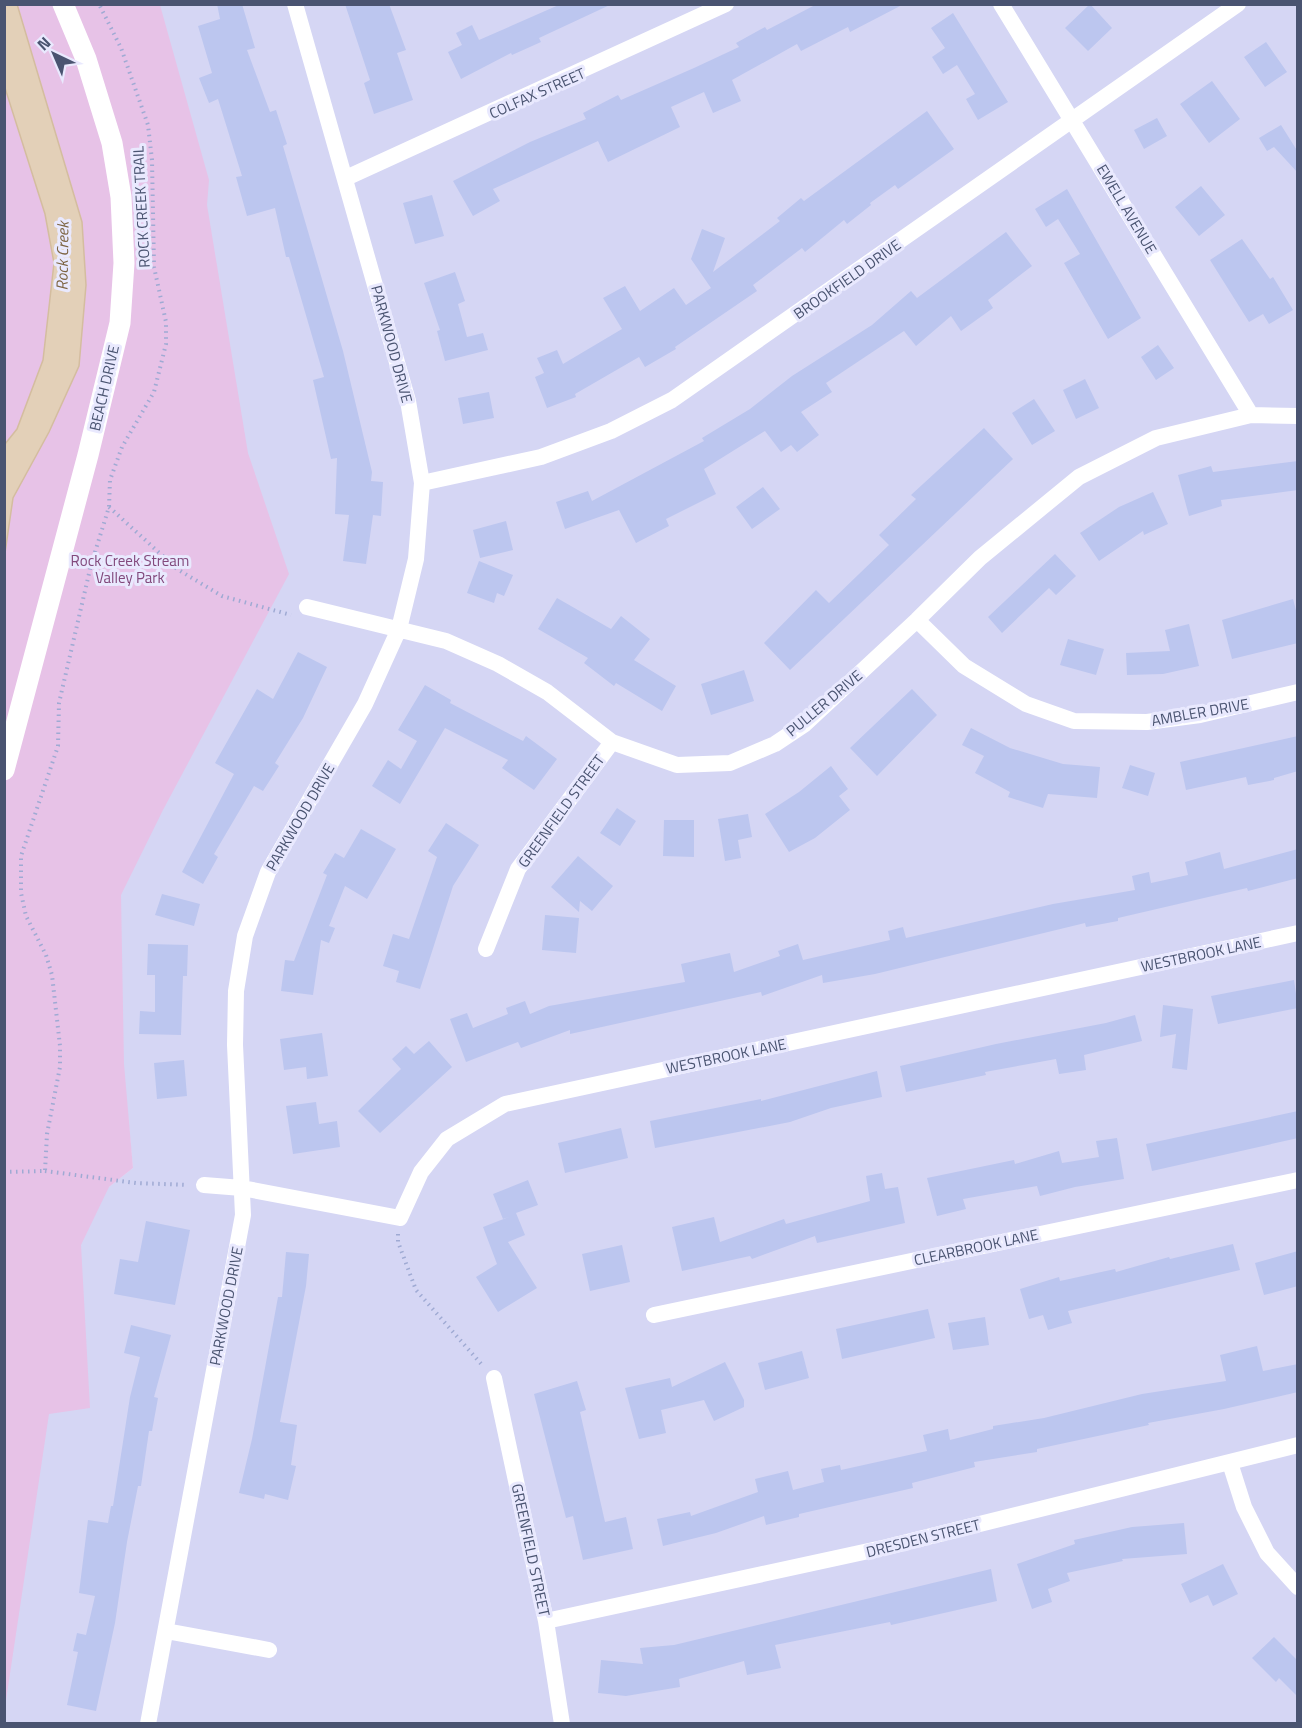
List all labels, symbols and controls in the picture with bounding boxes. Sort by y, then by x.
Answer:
north arrow [24,24,84,84]
text: N [31,31,56,56]
street label: COLFAX STREET [485,62,589,124]
street label: ROCK CREEK TRAIL [126,146,156,268]
street label: EWELL AVENUE [1091,160,1163,258]
water label: Rock Creek [49,220,75,291]
street label: BROOKFIELD DRIVE [789,233,905,325]
street label: PARKWOOD DRIVE [365,283,419,405]
street label: BEACH DRIVE [83,343,125,433]
park label: Rock Creek Stream Valley Park [71,549,189,589]
street label: PULLER DRIVE [781,664,867,742]
street label: AMBLER DRIVE [1150,692,1250,732]
street label: GREENFIELD STREET [512,750,610,872]
street label: PARKWOOD DRIVE [260,759,340,875]
street label: WESTBROOK LANE [1139,930,1263,978]
street label: WESTBROOK LANE [664,1032,788,1080]
street label: CLEARBROOK LANE [912,1223,1040,1271]
street label: PARKWOOD DRIVE [203,1244,249,1368]
street label: GREENFIELD STREET [506,1482,556,1619]
street label: DRESDEN STREET [864,1513,982,1563]

